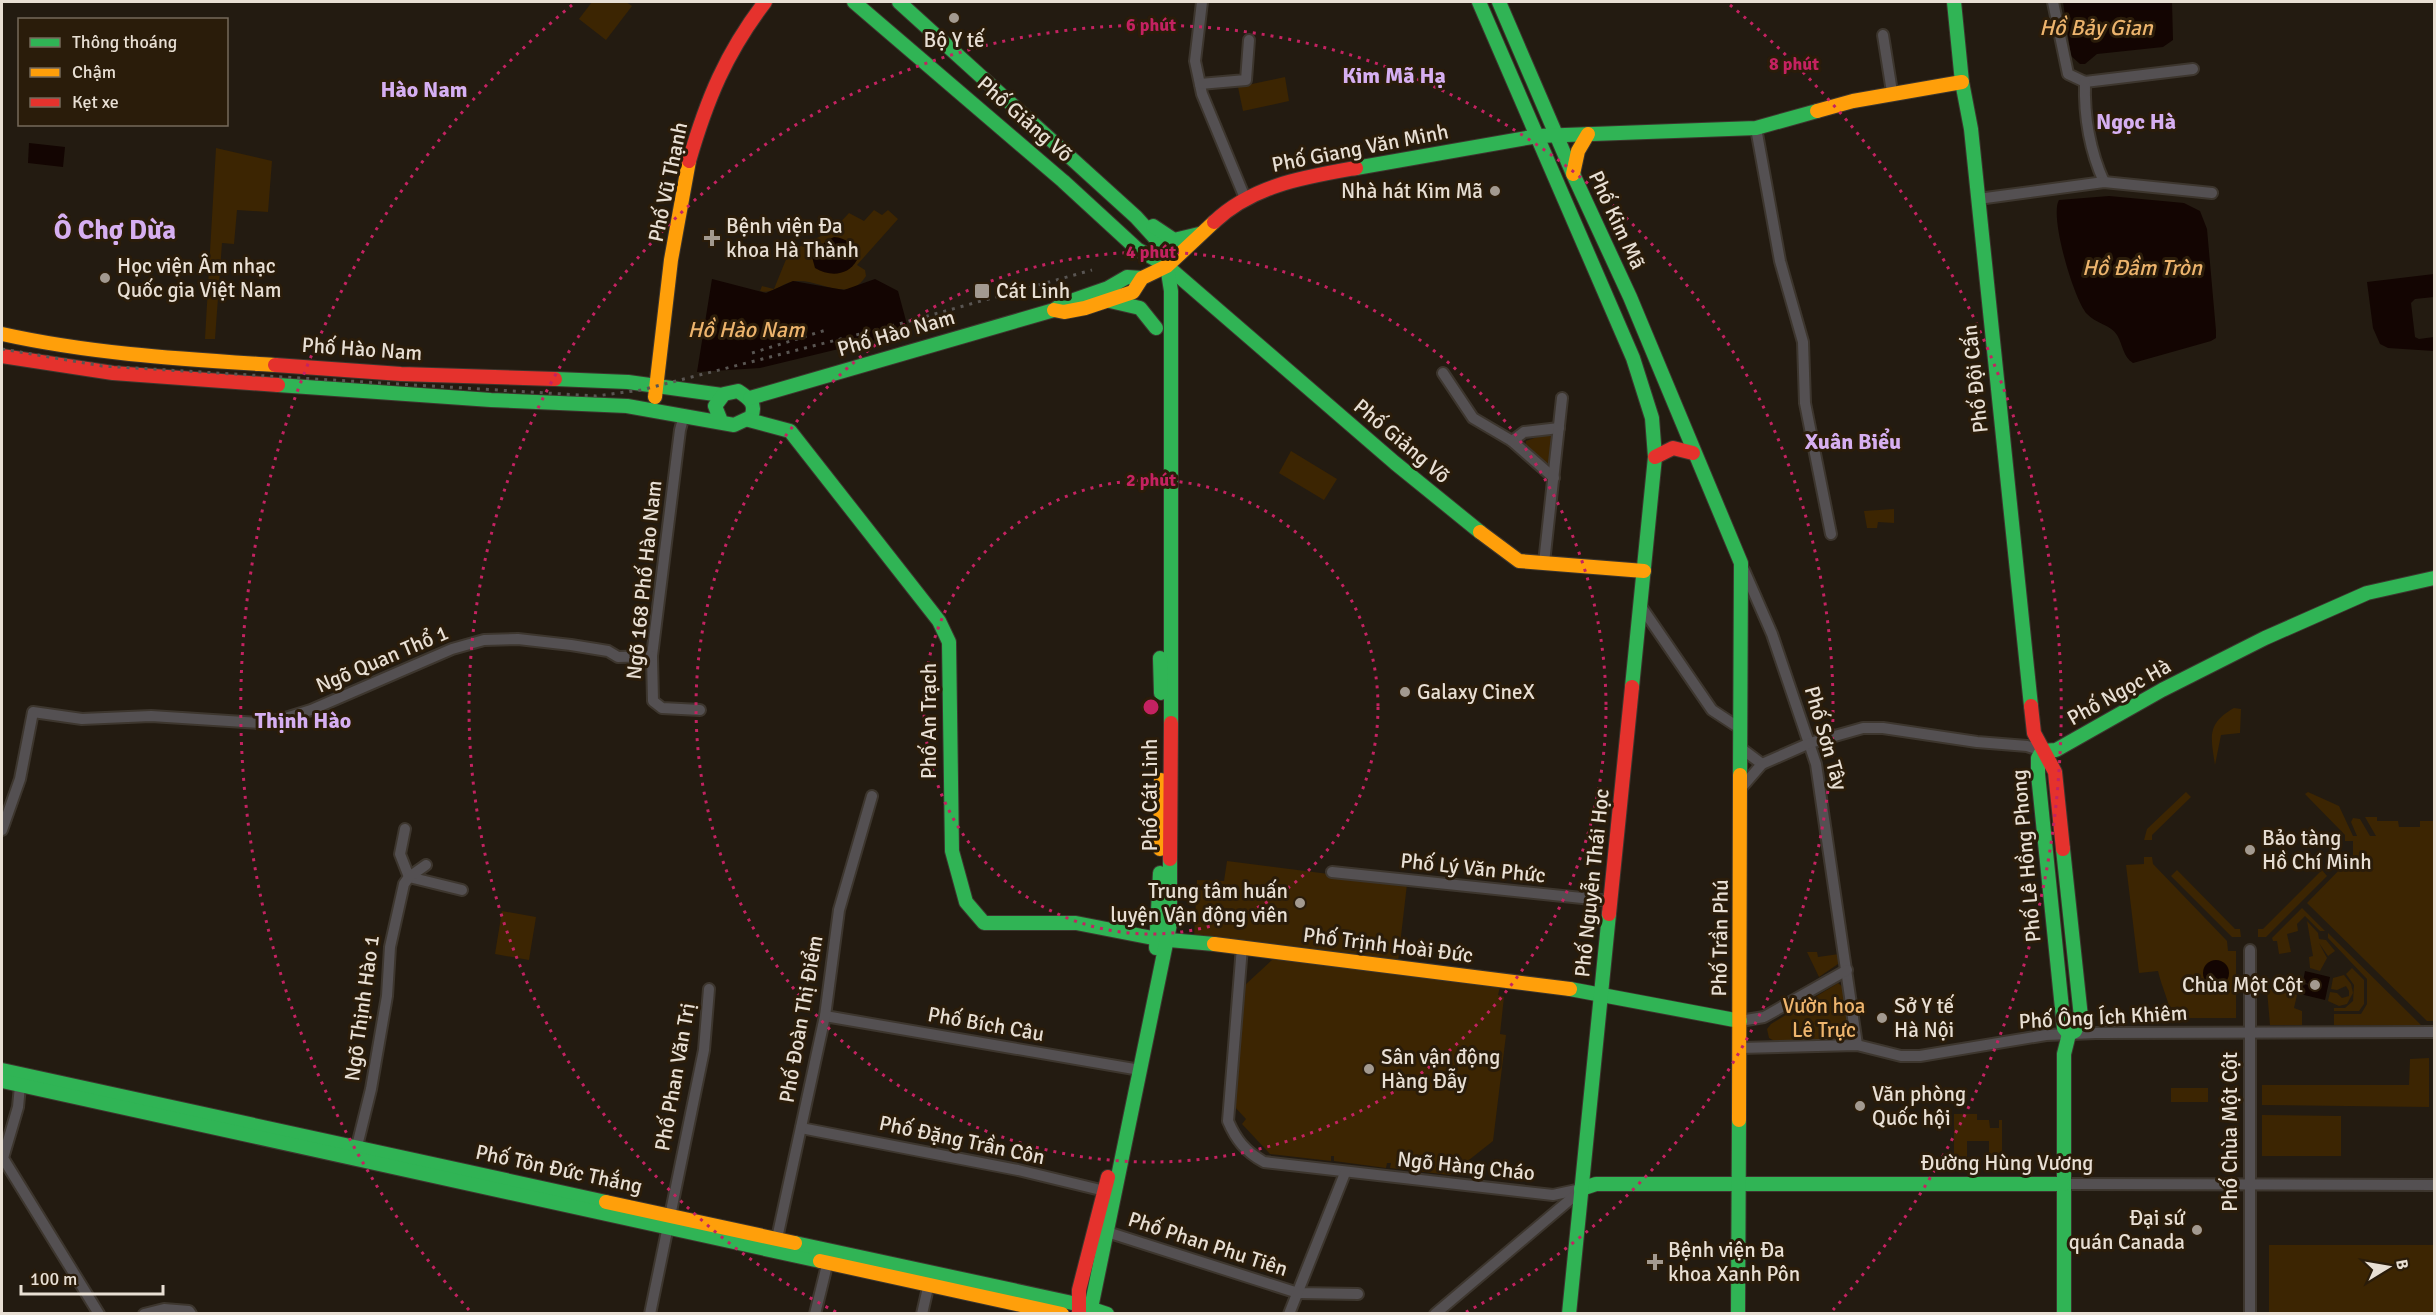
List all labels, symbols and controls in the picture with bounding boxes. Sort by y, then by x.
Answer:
marker: Bộ Y tế [947,11,961,25]
text: 6 phút [1126,14,1176,36]
water label: Hồ Bảy Gian [2039,14,2154,41]
legend [18,18,228,126]
place label: Bộ Y tế [923,27,985,53]
text: Thông thoáng [72,31,177,53]
text: 8 phút [1769,53,1819,75]
text: Chậm [72,61,116,83]
district label: Kim Mã Hạ [1342,62,1446,89]
street label: Phố Giảng Võ [972,70,1078,168]
district label: Hào Nam [381,76,468,103]
text: Kẹt xe [72,91,119,113]
district label: Ngọc Hà [2096,108,2176,135]
street label: Phố Giang Văn Minh [1269,118,1451,178]
street label: Phố Vũ Thạnh [643,120,693,244]
street label: Phố Kim Mã [1583,166,1651,274]
place label: Nhà hát Kim Mã [1341,178,1483,204]
marker: Nhà hát Kim Mã [1488,184,1502,198]
district label: Ô Chợ Dừa [54,213,176,247]
place label: Bệnh viện Đa khoa Hà Thành [726,213,859,263]
marker: Bệnh viện Đa khoa Hà Thành [703,229,721,247]
text: 4 phút [1126,241,1176,263]
place label: Học viện Âm nhạc Quốc gia Việt Nam [117,253,281,303]
water label: Hồ Đầm Tròn [2082,254,2203,281]
marker: Học viện Âm nhạc Quốc gia Việt Nam [98,271,112,285]
place label: Cát Linh [996,278,1070,304]
marker: Cát Linh [973,282,991,300]
street label: Phố Hào Nam [834,304,958,362]
water label: Hồ Hào Nam [688,316,806,343]
street label: Phố Đội Cấn [1956,324,1994,434]
street label: Phố Hào Nam [301,332,423,366]
street label: Phố Giảng Võ [1348,393,1456,489]
district label: Xuân Biểu [1805,428,1901,455]
text: 2 phút [1126,469,1176,491]
street label: Ngõ 168 Phố Hào Nam [621,479,667,681]
street label: Ngõ Quan Thổ 1 [311,618,452,699]
street label: Phố Ngọc Hà [2063,653,2175,731]
street label: Phố An Trạch [916,663,942,779]
place label: Galaxy CineX [1417,679,1535,705]
street label: Phố Sơn Tây [1799,683,1853,793]
marker: Galaxy CineX [1398,685,1412,699]
centre of rings [1141,697,1161,717]
district label: Thịnh Hào [255,707,351,734]
street label: Phố Cát Linh [1137,739,1163,851]
street label: Phố Lê Hồng Phong [2005,768,2047,944]
street label: Phố Nguyễn Thái Học [1569,787,1615,979]
place label: Bảo tàng Hồ Chí Minh [2262,825,2372,875]
marker: Bảo tàng Hồ Chí Minh [2243,843,2257,857]
street label: Phố Lý Văn Phức [1399,847,1547,889]
place label: Trung tâm huấn luyện Vận động viên [1110,878,1288,928]
street label: Phố Trần Phú [1706,879,1734,997]
marker: Trung tâm huấn luyện Vận động viên [1293,896,1307,910]
street label: Phố Trịnh Hoài Đức [1302,922,1475,968]
street label: Ngõ Thịnh Hào 1 [339,933,385,1083]
street label: Phố Đoàn Thị Điểm [773,933,829,1105]
place label: Chùa Một Cột [2182,972,2303,998]
marker: Chùa Một Cột [2308,978,2322,992]
park label: Vườn hoa Lê Trực [1783,993,1866,1043]
place label: Sở Y tế Hà Nội [1894,993,1955,1043]
street label: Phố Ông Ích Khiêm [2018,1000,2188,1034]
street label: Phố Phan Văn Trị [649,1001,701,1153]
street label: Phố Bích Câu [926,1001,1046,1047]
marker: Sở Y tế Hà Nội [1875,1011,1889,1025]
place label: Sân vận động Hàng Đẫy [1381,1044,1500,1094]
street label: Phố Chùa Một Cột [2217,1052,2243,1212]
marker: Sân vận động Hàng Đẫy [1362,1062,1376,1076]
place label: Văn phòng Quốc hội [1872,1081,1966,1131]
marker: Văn phòng Quốc hội [1853,1099,1867,1113]
street label: Phố Đặng Trần Côn [877,1110,1047,1170]
street label: Phố Tôn Đức Thắng [473,1139,645,1199]
street label: Ngõ Hàng Cháo [1396,1146,1536,1186]
street label: Đường Hùng Vương [1921,1150,2093,1176]
place label: Đại sứ quán Canada [2069,1205,2186,1255]
street label: Phố Phan Phu Tiên [1125,1206,1291,1282]
marker: Đại sứ quán Canada [2190,1223,2204,1237]
place label: Bệnh viện Đa khoa Xanh Pôn [1668,1237,1800,1287]
north arrow [2358,1237,2418,1297]
marker: Bệnh viện Đa khoa Xanh Pôn [1646,1253,1664,1271]
scale bar [21,1258,164,1296]
text: B [2391,1258,2413,1271]
text: 100 m [30,1268,77,1290]

